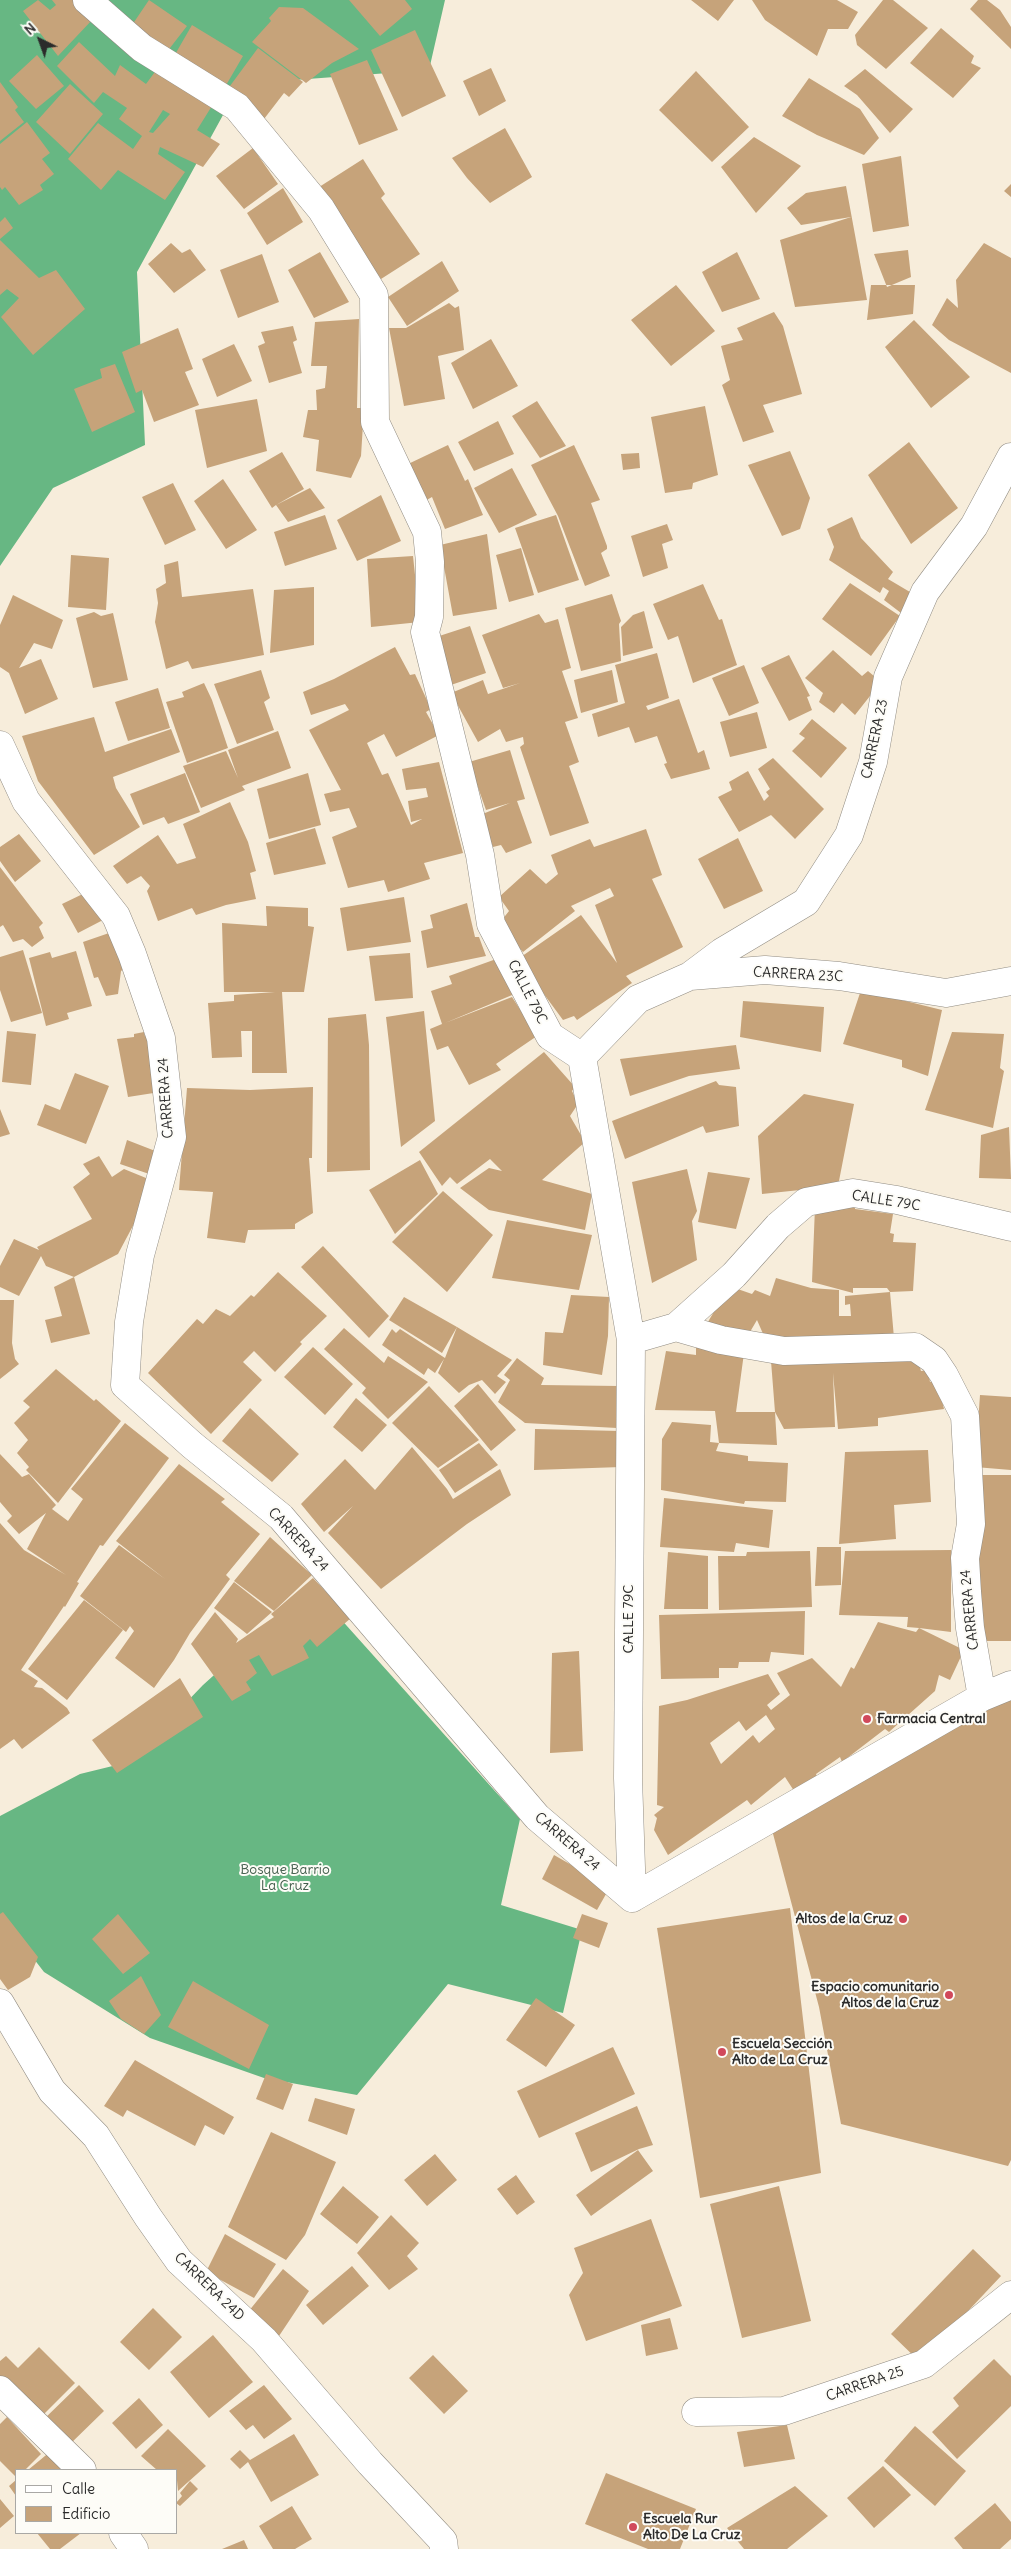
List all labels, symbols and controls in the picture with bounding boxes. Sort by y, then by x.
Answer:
north arrow [15,15,65,65]
text: N [20,19,40,39]
street label: CARRERA 23 [858,698,892,780]
street label: CALLE 79C [504,957,550,1027]
street label: CARRERA 23C [752,964,844,986]
street label: CARRERA 24 [155,1057,177,1139]
street label: CALLE 79C [851,1187,921,1215]
street label: CARRERA 24 [264,1505,332,1575]
street label: CARRERA 24 [957,1569,983,1651]
street label: CALLE 79C [621,1584,637,1654]
place label: Farmacia Central [877,1711,986,1727]
marker: Farmacia Central [861,1713,873,1725]
street label: CARRERA 24 [531,1809,603,1875]
park label: Bosque Barrio La Cruz [240,1862,330,1894]
place label: Altos de la Cruz [795,1911,893,1927]
marker: Altos de la Cruz [897,1913,909,1925]
place label: Espacio comunitario Altos de la Cruz [811,1979,939,2011]
marker: Espacio comunitario Altos de la Cruz [943,1989,955,2001]
place label: Escuela Sección Alto de La Cruz [732,2036,832,2068]
marker: Escuela Sección Alto de La Cruz [716,2046,728,2058]
street label: CARRERA 24D [170,2249,248,2325]
street label: CARRERA 25 [824,2363,906,2405]
legend [15,2469,178,2534]
text: Calle [62,2479,95,2498]
text: Edificio [62,2504,110,2523]
place label: Escuela Rur Alto De La Cruz [643,2511,740,2544]
marker: Escuela Rur Alto De La Cruz [627,2521,639,2533]

